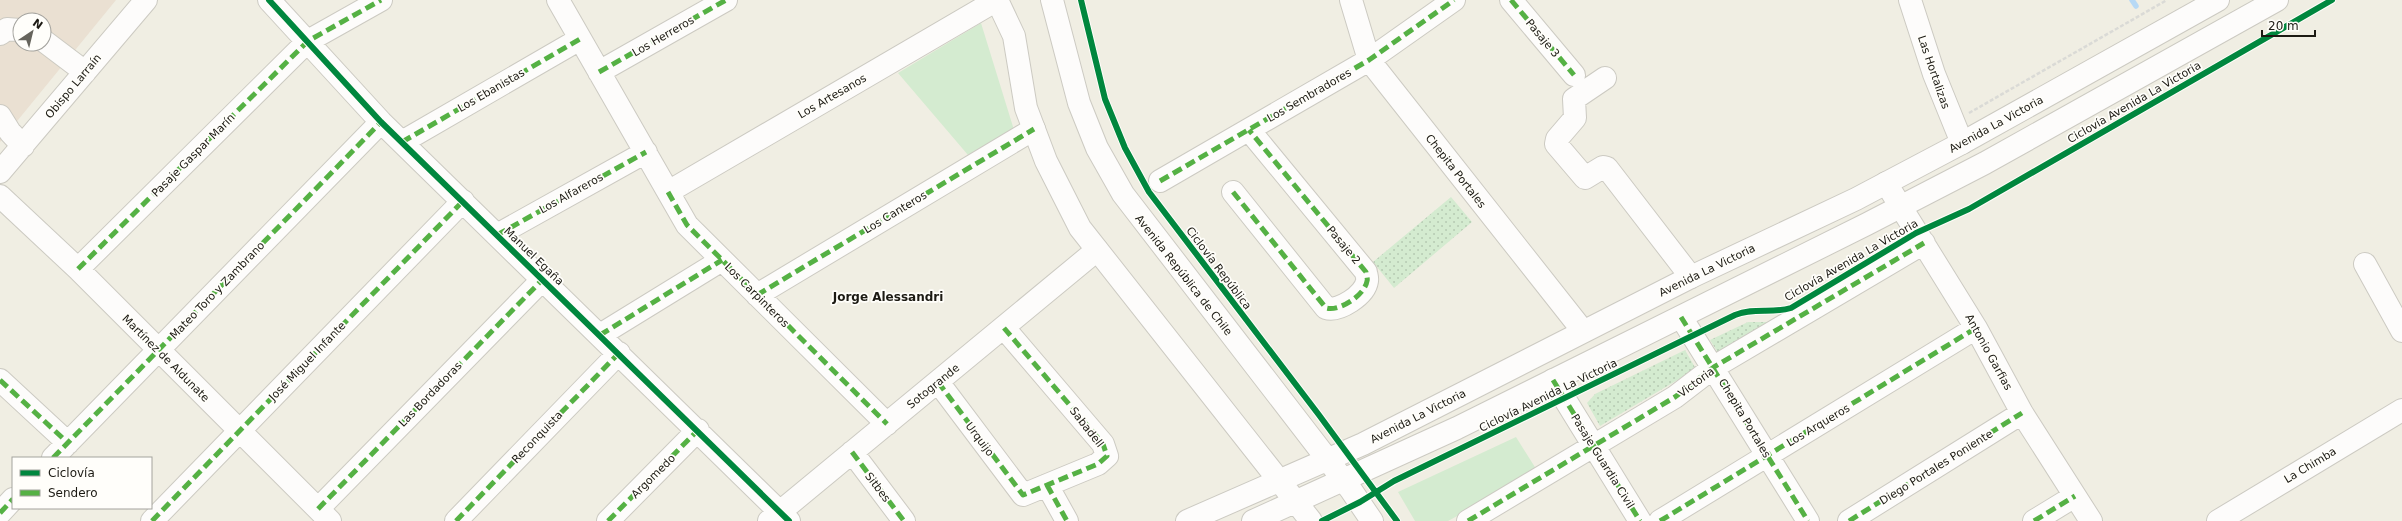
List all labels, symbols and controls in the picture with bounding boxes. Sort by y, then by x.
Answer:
north arrow [12,12,52,52]
scale bar [2262,12,2315,38]
street label: Los Herreros [630,13,697,59]
text: N [30,16,45,32]
street label: Pasaje 3 [1523,17,1562,60]
text: 20 m [2268,19,2299,33]
street label: Las Hortalizas [1915,34,1952,111]
street label: Obispo Larraín [43,51,104,121]
street label: Ciclovía Avenida La Victoria [2065,59,2203,146]
street label: Los Ebanistas [455,66,527,115]
street label: Los Sembradores [1265,66,1354,125]
street label: Los Artesanos [796,71,869,121]
street label: Avenida La Victoria [1947,93,2046,156]
street label: Pasaje Gaspar Marín [149,111,238,200]
street label: Chepita Portales [1423,132,1489,211]
street label: Los Alfareros [537,170,606,216]
street label: Los Canteros [861,188,929,236]
street label: Avenida República de Chile [1132,212,1235,338]
street label: Ciclovía Avenida La Victoria [1782,217,1920,304]
street label: Ciclovía República [1183,224,1254,312]
street label: Pasaje 2 [1324,224,1363,267]
street label: Manuel Egaña [501,225,566,288]
street label: Mateo Toro y Zambrano [167,239,268,342]
street label: Avenida La Victoria [1657,241,1757,299]
street label: Los Carpinteros [722,260,792,330]
district label: Jorge Alessandri [832,290,943,304]
street label: Martínez de Aldunate [119,312,212,405]
street label: Antonio Garfias [1962,312,2015,393]
street label: José Miguel Infante [266,319,349,404]
street label: Ciclovía Avenida La Victoria [1477,356,1619,435]
street label: Las Bordadoras [396,359,465,429]
street label: Sotogrande [904,361,962,411]
street label: Victoria [1676,365,1717,400]
street label: Chepita Portales [1716,376,1773,460]
street label: Avenida La Victoria [1368,387,1468,446]
street label: Los Arqueros [1784,401,1852,449]
street label: Sabadell [1067,405,1106,450]
street label: Reconquista [509,409,565,466]
street label: Pasaje Guardia Civil [1568,412,1637,511]
street label: Urquijo [963,420,997,459]
street label: Diego Portales Poniente [1877,427,1995,508]
street label: La Chimba [2282,445,2339,486]
street label: Argomedo [629,451,678,501]
legend [12,457,152,509]
text: Ciclovía [48,466,95,480]
street label: Sitbes [862,470,893,505]
text: Sendero [48,486,98,500]

